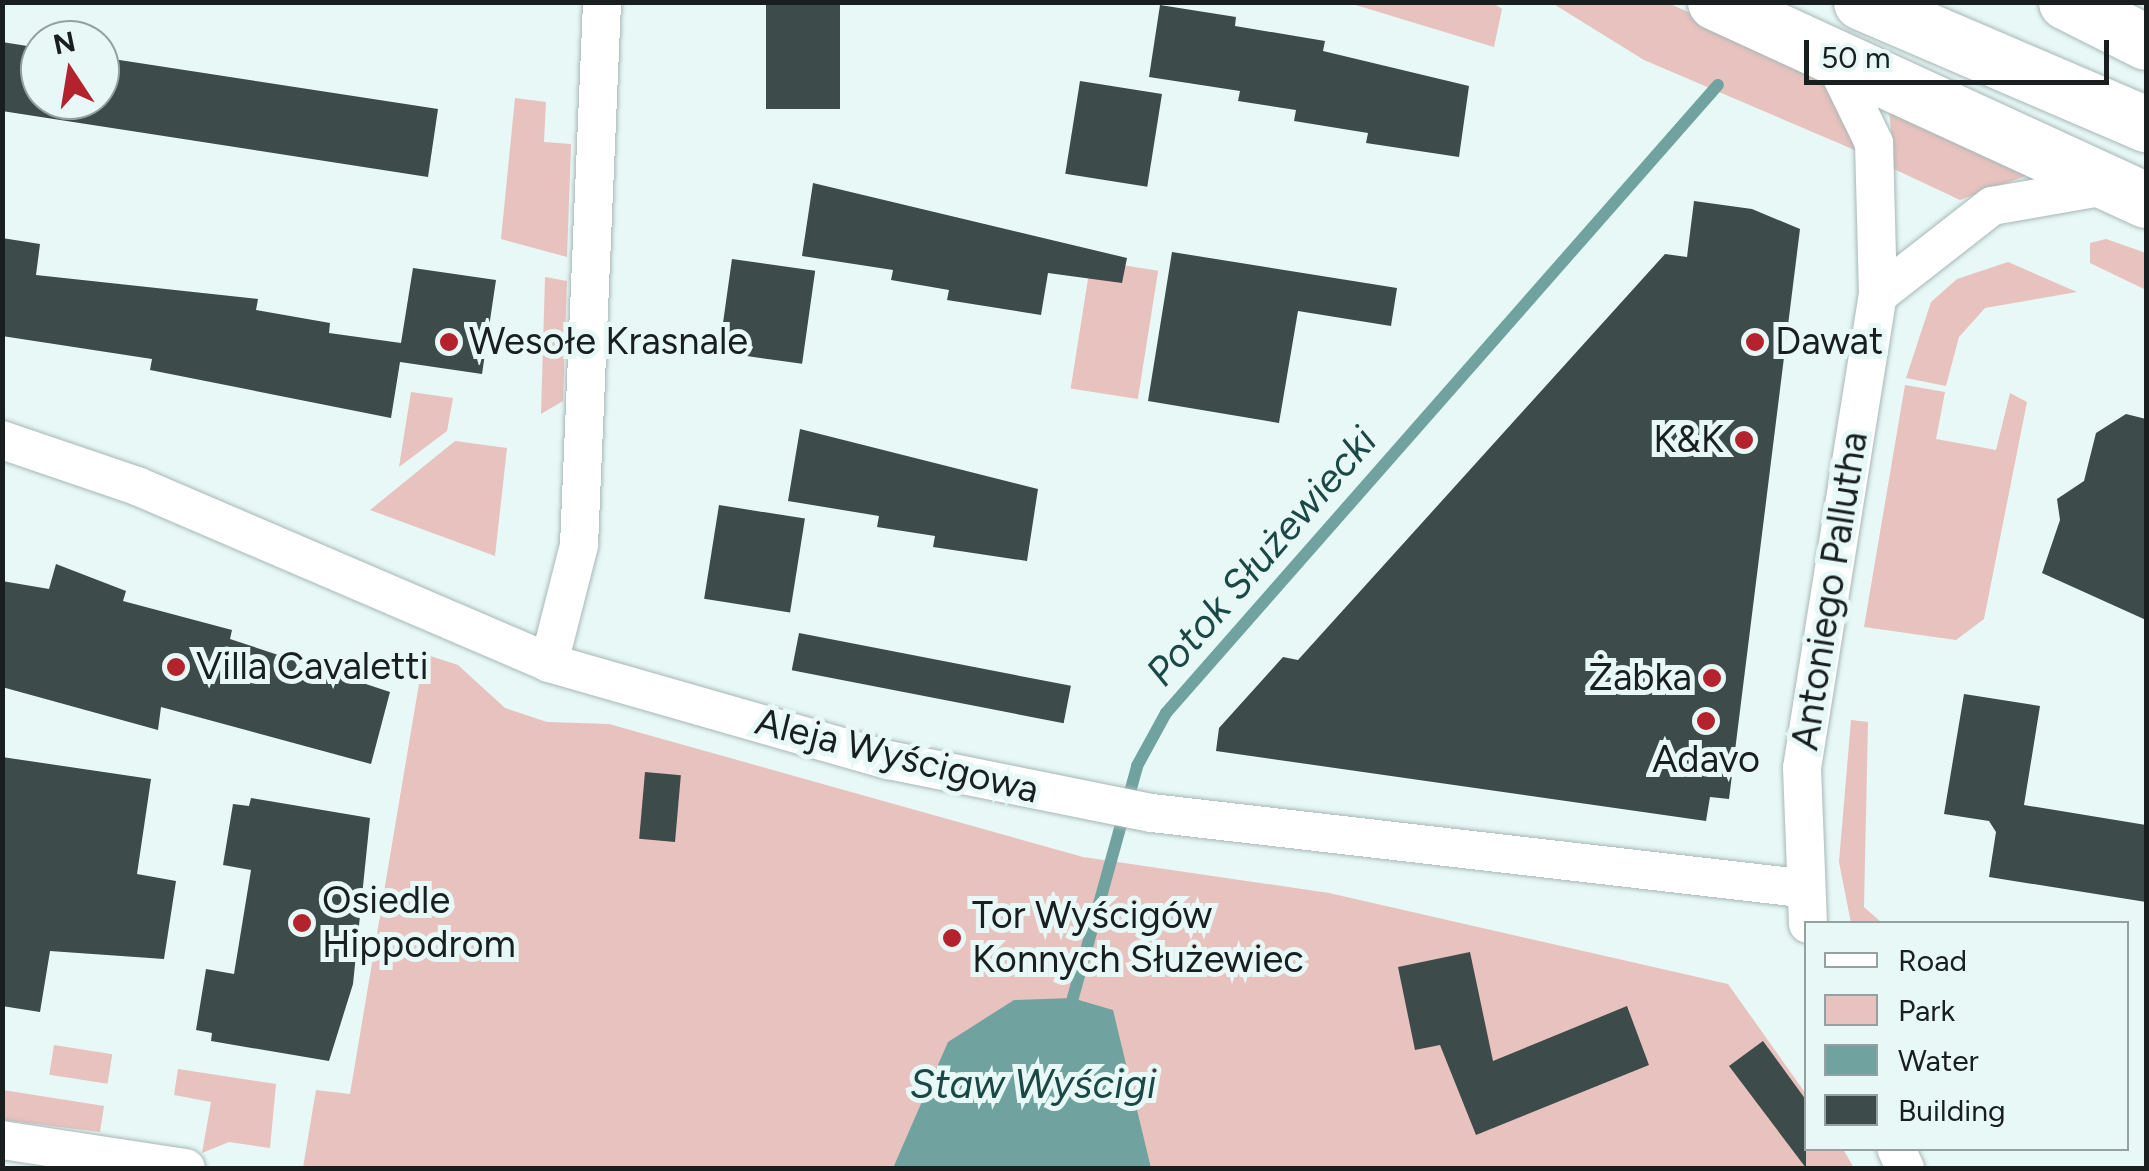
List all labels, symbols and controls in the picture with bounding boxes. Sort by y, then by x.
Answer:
north arrow [20,20,120,120]
scale bar [1809,20,2114,82]
text: N [50,24,78,61]
text: 50 m [1821,39,1890,76]
place label: Wesołe Krasnale [469,319,748,365]
place label: Dawat [1775,319,1883,365]
marker: Wesołe Krasnale [438,331,460,353]
marker: Dawat [1744,331,1766,353]
water label: Potok Służewiecki [1136,417,1386,695]
place label: K&K [1653,417,1724,463]
marker: K&K [1733,429,1755,451]
street label: Antoniego Pallutha [1782,429,1878,753]
place label: Villa Cavaletti [196,644,428,690]
place label: Żabka [1589,655,1692,701]
marker: Villa Cavaletti [165,656,187,678]
marker: Żabka [1701,667,1723,689]
street label: Aleja Wyścigowa [751,699,1043,813]
marker: Adavo [1695,710,1717,732]
place label: Adavo [1652,737,1760,783]
place label: Osiedle Hippodrom [322,878,516,968]
place label: Tor Wyścigów Konnych Służewiec [972,893,1304,982]
marker: Osiedle Hippodrom [291,912,313,934]
legend [1804,921,2129,1151]
marker: Tor Wyścigów Konnych Służewiec [941,927,963,949]
text: Road [1898,942,1967,979]
text: Park [1898,992,1955,1029]
text: Water [1898,1042,1979,1079]
water label: Staw Wyścigi [910,1060,1156,1108]
text: Building [1898,1092,2006,1129]

